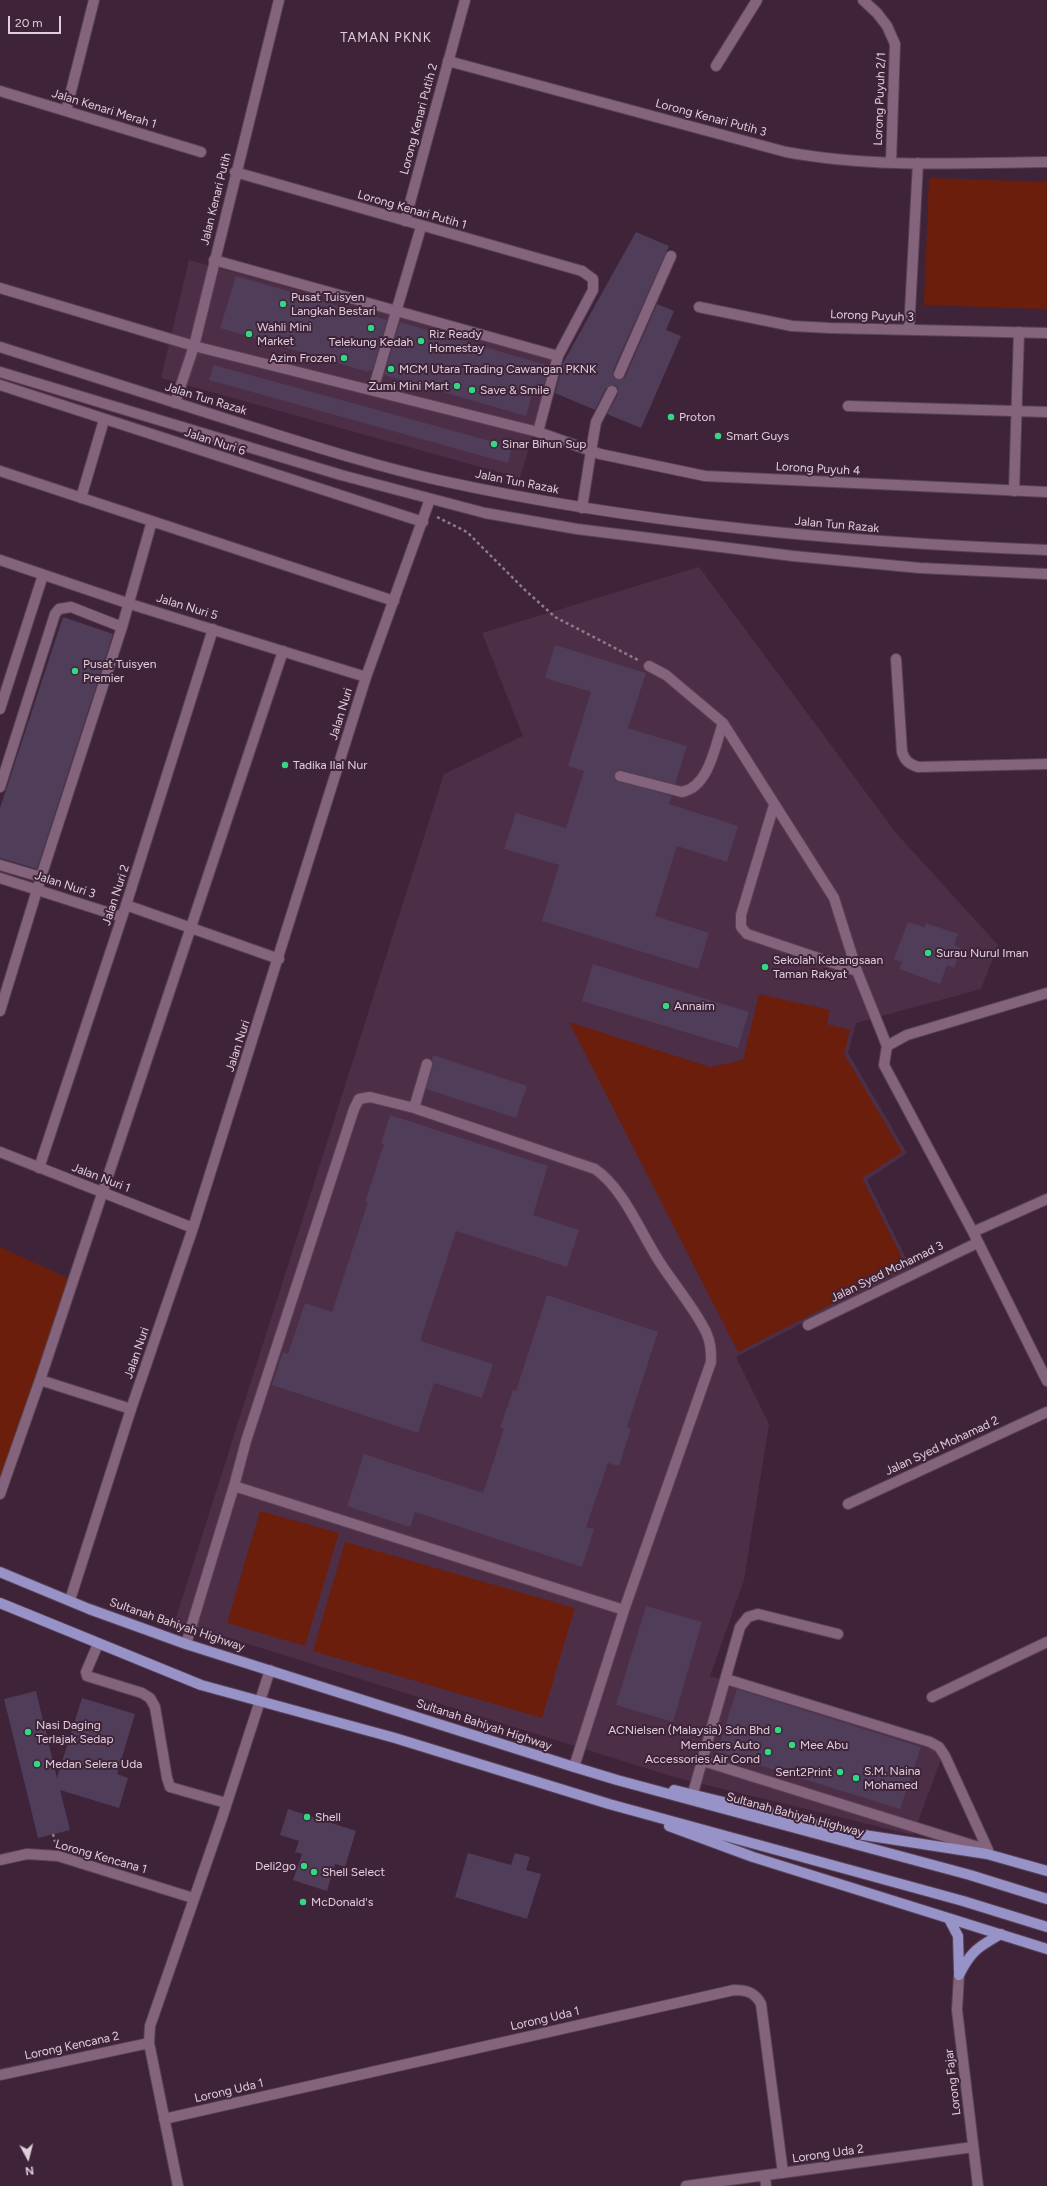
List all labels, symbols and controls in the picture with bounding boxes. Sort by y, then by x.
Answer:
scale bar [10,8,63,34]
text: 20 m [15,16,43,30]
district label: TAMAN PKNK [340,30,432,46]
street label: Lorong Puyuh 2/1 [871,52,889,146]
street label: Lorong Kenari Putih 2 [397,62,441,176]
street label: Jalan Kenari Merah 1 [50,86,158,132]
street label: Lorong Kenari Putih 3 [654,96,768,140]
street label: Jalan Kenari Putih [198,151,234,247]
street label: Lorong Kenari Putih 1 [356,188,468,232]
place label: Pusat Tuisyen Langkah Bestari [291,290,376,318]
marker: Pusat Tuisyen Langkah Bestari [278,299,288,309]
street label: Lorong Puyuh 3 [830,307,914,325]
place label: Wahli Mini Market [257,320,312,348]
marker: Telekung Kedah [366,323,376,333]
place label: Riz Ready Homestay [429,327,484,355]
marker: Wahli Mini Market [244,329,254,339]
place label: Telekung Kedah [329,335,413,349]
marker: Riz Ready Homestay [416,336,426,346]
place label: Azim Frozen [269,351,336,365]
marker: Azim Frozen [339,353,349,363]
place label: MCM Utara Trading Cawangan PKNK [399,362,596,376]
marker: MCM Utara Trading Cawangan PKNK [386,364,396,374]
place label: Zumi Mini Mart [368,379,449,393]
street label: Jalan Tun Razak [163,380,249,418]
marker: Zumi Mini Mart [452,381,462,391]
place label: Save & Smile [480,383,549,397]
marker: Save & Smile [467,385,477,395]
place label: Proton [679,410,715,424]
marker: Proton [666,412,676,422]
street label: Jalan Nuri 6 [183,425,247,459]
place label: Smart Guys [726,429,789,443]
marker: Smart Guys [713,431,723,441]
place label: Sinar Bihun Sup [502,437,586,451]
marker: Sinar Bihun Sup [489,439,499,449]
street label: Lorong Puyuh 4 [775,460,861,478]
street label: Jalan Tun Razak [474,467,560,497]
street label: Jalan Tun Razak [794,514,880,536]
street label: Jalan Nuri 5 [155,591,219,623]
place label: Pusat Tuisyen Premier [83,657,156,685]
marker: Pusat Tuisyen Premier [70,666,80,676]
street label: Jalan Nuri [326,686,356,742]
place label: Tadika Ilal Nur [293,758,367,772]
marker: Tadika Ilal Nur [280,760,290,770]
street label: Jalan Nuri 2 [99,863,133,927]
street label: Jalan Nuri 3 [33,868,97,902]
place label: Surau Nurul Iman [936,946,1029,960]
marker: Surau Nurul Iman [923,948,933,958]
place label: Sekolah Kebangsaan Taman Rakyat [773,953,883,981]
marker: Sekolah Kebangsaan Taman Rakyat [760,962,770,972]
place label: Annaim [674,999,715,1013]
marker: Annaim [661,1001,671,1011]
street label: Jalan Nuri [223,1018,253,1074]
street label: Jalan Nuri 1 [70,1160,132,1196]
street label: Jalan Syed Mohamad 3 [828,1238,946,1306]
street label: Jalan Nuri [121,1325,153,1381]
street label: Jalan Syed Mohamad 2 [883,1413,1001,1479]
street label: Sultanah Bahiyah Highway [108,1595,246,1655]
street label: Sultanah Bahiyah Highway [414,1696,554,1754]
place label: Nasi Daging Terlajak Sedap [36,1718,114,1746]
place label: ACNielsen (Malaysia) Sdn Bhd [608,1723,770,1737]
marker: ACNielsen (Malaysia) Sdn Bhd [773,1725,783,1735]
marker: Nasi Daging Terlajak Sedap [23,1727,33,1737]
place label: Members Auto Accessories Air Cond [645,1738,760,1766]
place label: Mee Abu [800,1738,848,1752]
marker: Mee Abu [787,1740,797,1750]
marker: Members Auto Accessories Air Cond [763,1747,773,1757]
place label: Medan Selera Uda [45,1757,142,1771]
marker: Medan Selera Uda [32,1759,42,1769]
place label: S.M. Naina Mohamed [864,1764,920,1792]
place label: Sent2Print [775,1765,832,1779]
marker: Sent2Print [835,1767,845,1777]
marker: S.M. Naina Mohamed [851,1773,861,1783]
street label: Sultanah Bahiyah Highway [725,1790,865,1840]
place label: Shell [315,1810,341,1824]
marker: Shell [302,1812,312,1822]
street label: Lorong Kencana 1 [53,1837,149,1877]
place label: Deli2go [255,1859,296,1873]
marker: Deli2go [299,1861,309,1871]
place label: Shell Select [322,1865,385,1879]
marker: Shell Select [309,1867,319,1877]
place label: McDonald's [311,1895,373,1909]
marker: McDonald's [298,1897,308,1907]
street label: Lorong Uda 1 [509,2004,581,2034]
street label: Lorong Kencana 2 [23,2029,121,2063]
street label: Lorong Fajar [942,2048,964,2116]
street label: Lorong Uda 1 [193,2076,265,2106]
north arrow [8,2138,48,2178]
street label: Lorong Uda 2 [791,2142,865,2166]
text: N [25,2163,35,2177]

